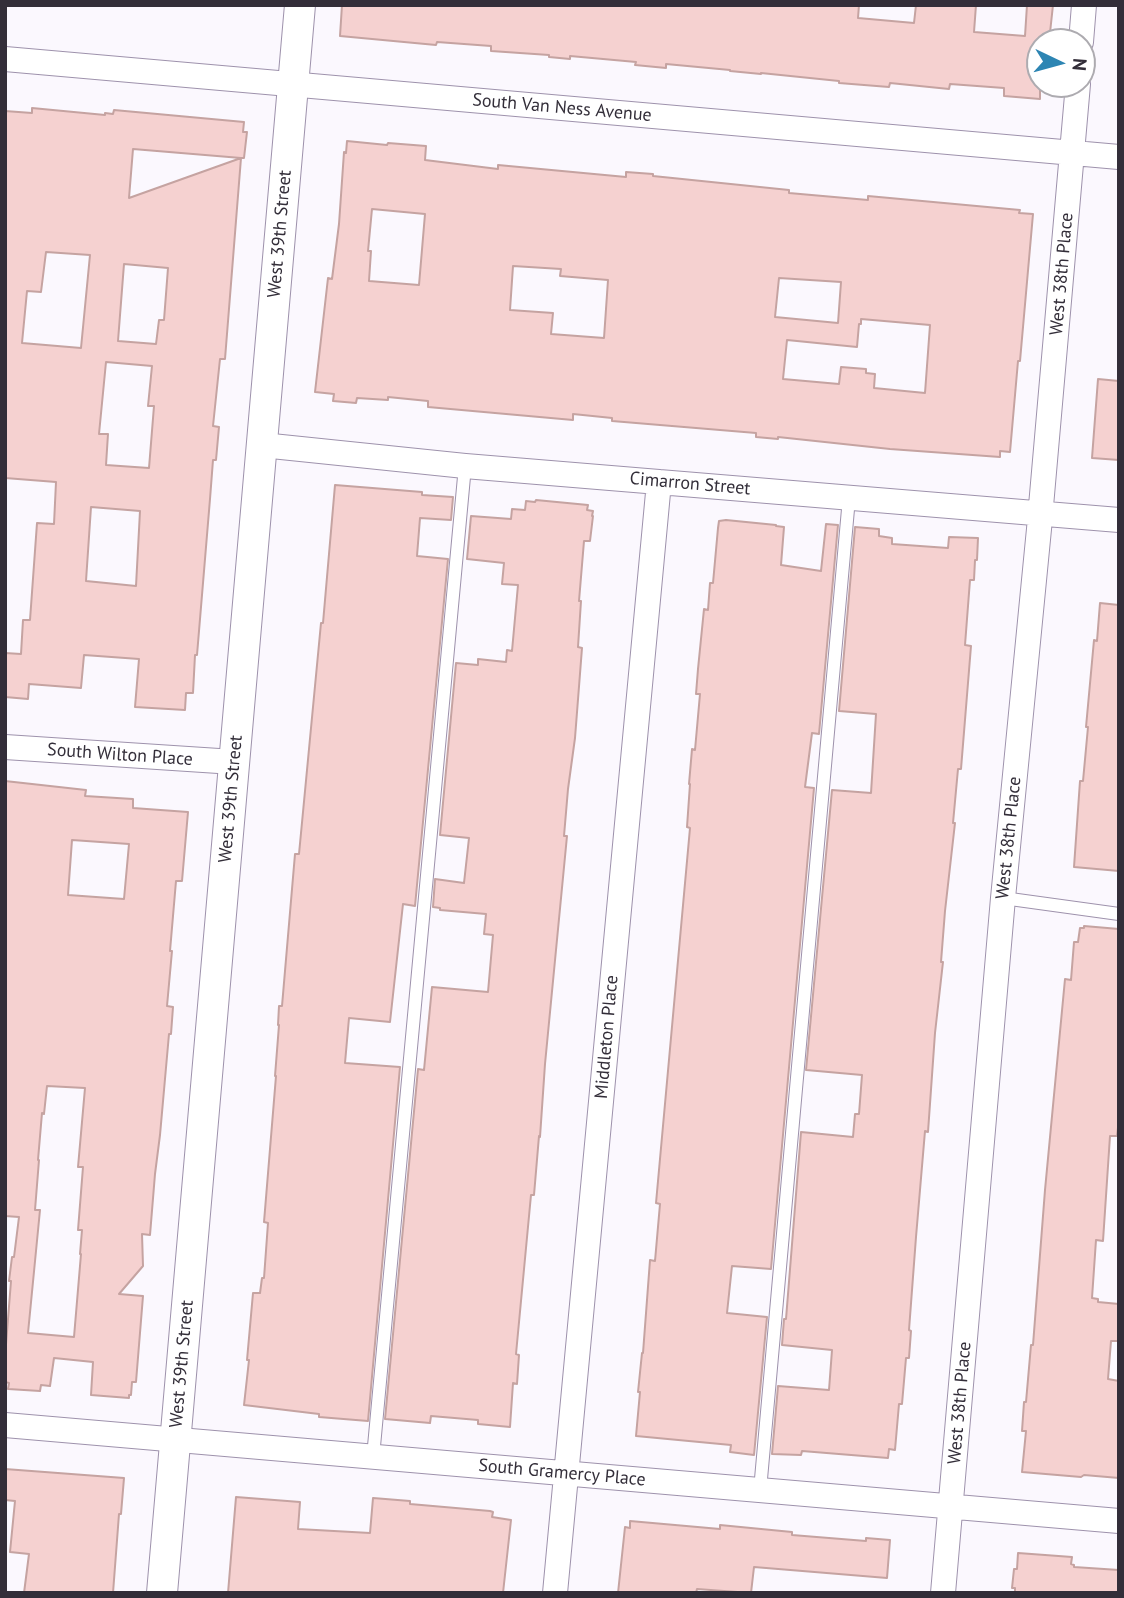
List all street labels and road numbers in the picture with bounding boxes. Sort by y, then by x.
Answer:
street label: South Van Ness Avenue [471,89,653,127]
street label: West 39th Street [264,169,296,299]
street label: West 38th Place [1046,212,1078,336]
street label: Cimarron Street [629,468,751,500]
street label: West 39th Street [215,734,247,864]
street label: South Wilton Place [46,739,194,771]
street label: West 38th Place [992,776,1026,900]
street label: Middleton Place [591,974,623,1100]
street label: West 39th Street [166,1299,198,1429]
street label: West 38th Place [944,1341,976,1465]
street label: South Gramercy Place [477,1455,647,1491]

